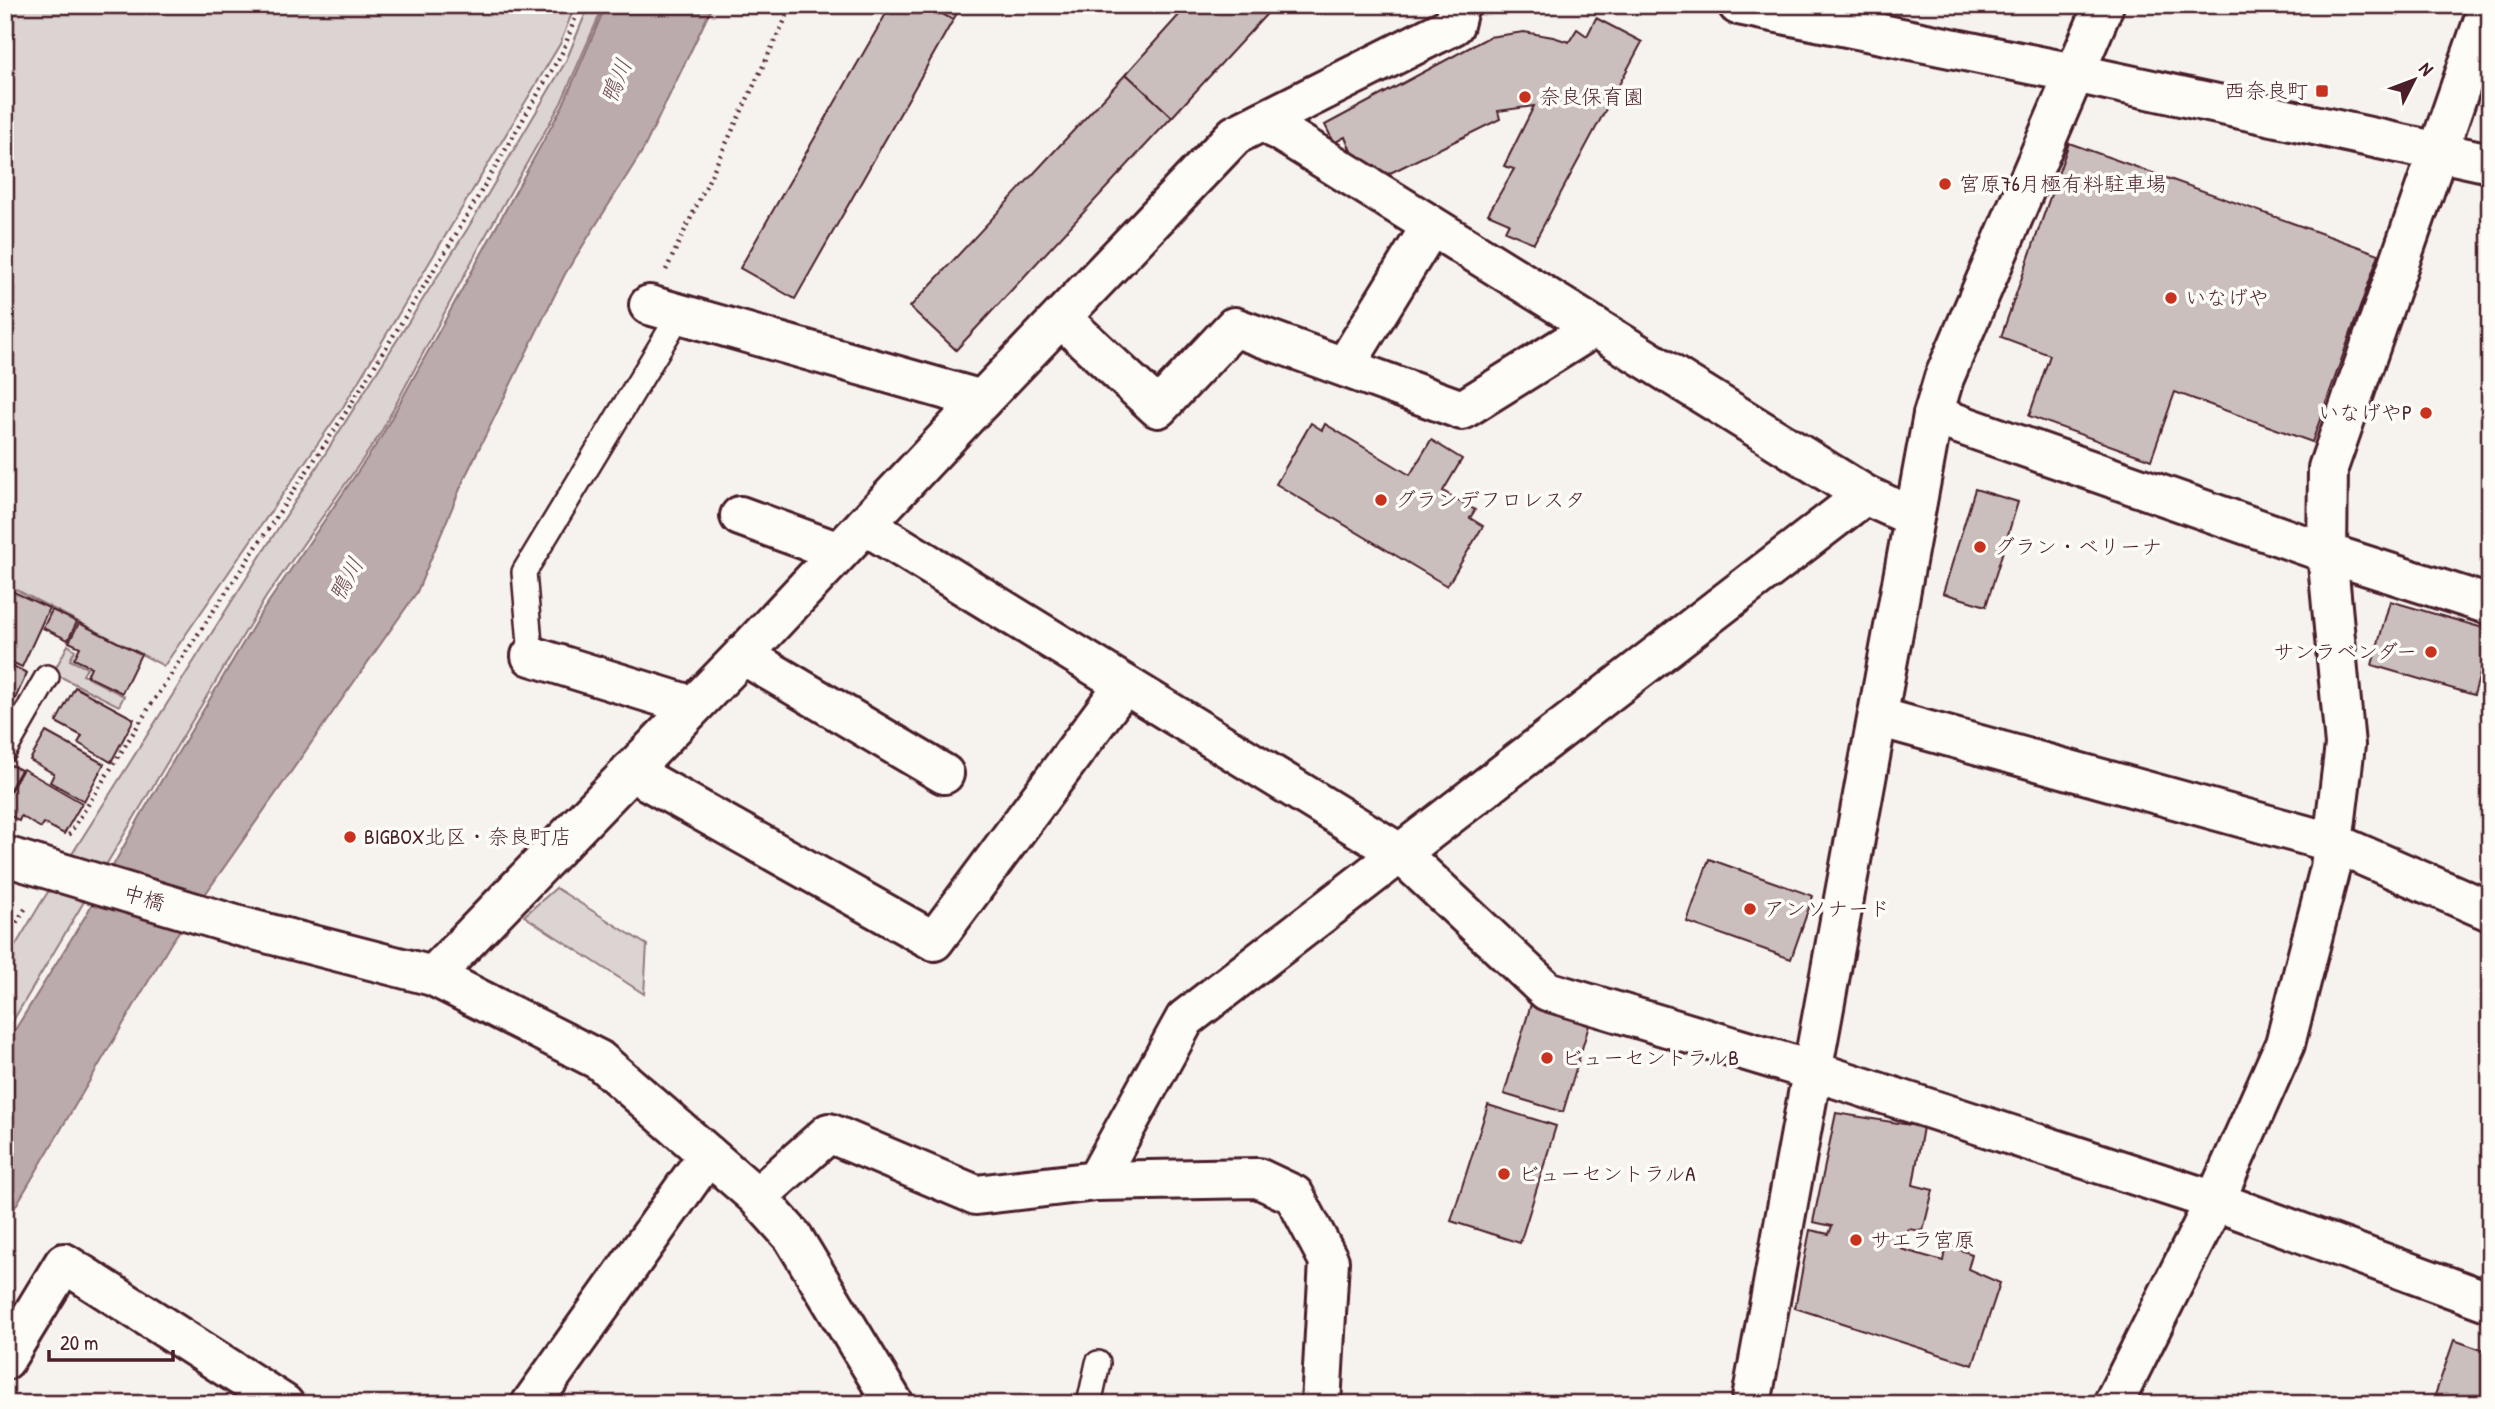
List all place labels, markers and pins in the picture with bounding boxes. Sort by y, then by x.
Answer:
place label: 西奈良町 [2224,76,2308,105]
place label: 奈良保育園 [1539,82,1644,111]
marker: 西奈良町 [2314,83,2330,99]
marker: 奈良保育園 [1517,89,1533,105]
place label: 宮原76月極有料駐車場 [1959,169,2167,198]
marker: 宮原76月極有料駐車場 [1937,176,1953,192]
place label: いなげや [2185,283,2269,312]
marker: いなげや [2163,290,2179,306]
place label: いなげやP [2318,398,2412,427]
marker: いなげやP [2418,405,2434,421]
place label: グランデフロレスタ [1395,485,1586,514]
marker: グランデフロレスタ [1373,492,1389,508]
place label: グラン・ベリーナ [1994,532,2162,561]
marker: グラン・ベリーナ [1972,539,1988,555]
place label: サンラベンダー [2273,637,2417,666]
marker: サンラベンダー [2423,644,2439,660]
place label: BIGBOX北区・奈良町店 [364,822,572,851]
marker: BIGBOX北区・奈良町店 [342,829,358,845]
place label: アンソナード [1764,894,1890,923]
marker: アンソナード [1742,901,1758,917]
place label: ビューセントラルB [1561,1043,1739,1072]
marker: ビューセントラルB [1539,1050,1555,1066]
place label: ビューセントラルA [1518,1159,1695,1188]
marker: ビューセントラルA [1496,1166,1512,1182]
place label: サエラ宮原 [1870,1225,1975,1254]
marker: サエラ宮原 [1848,1232,1864,1248]

